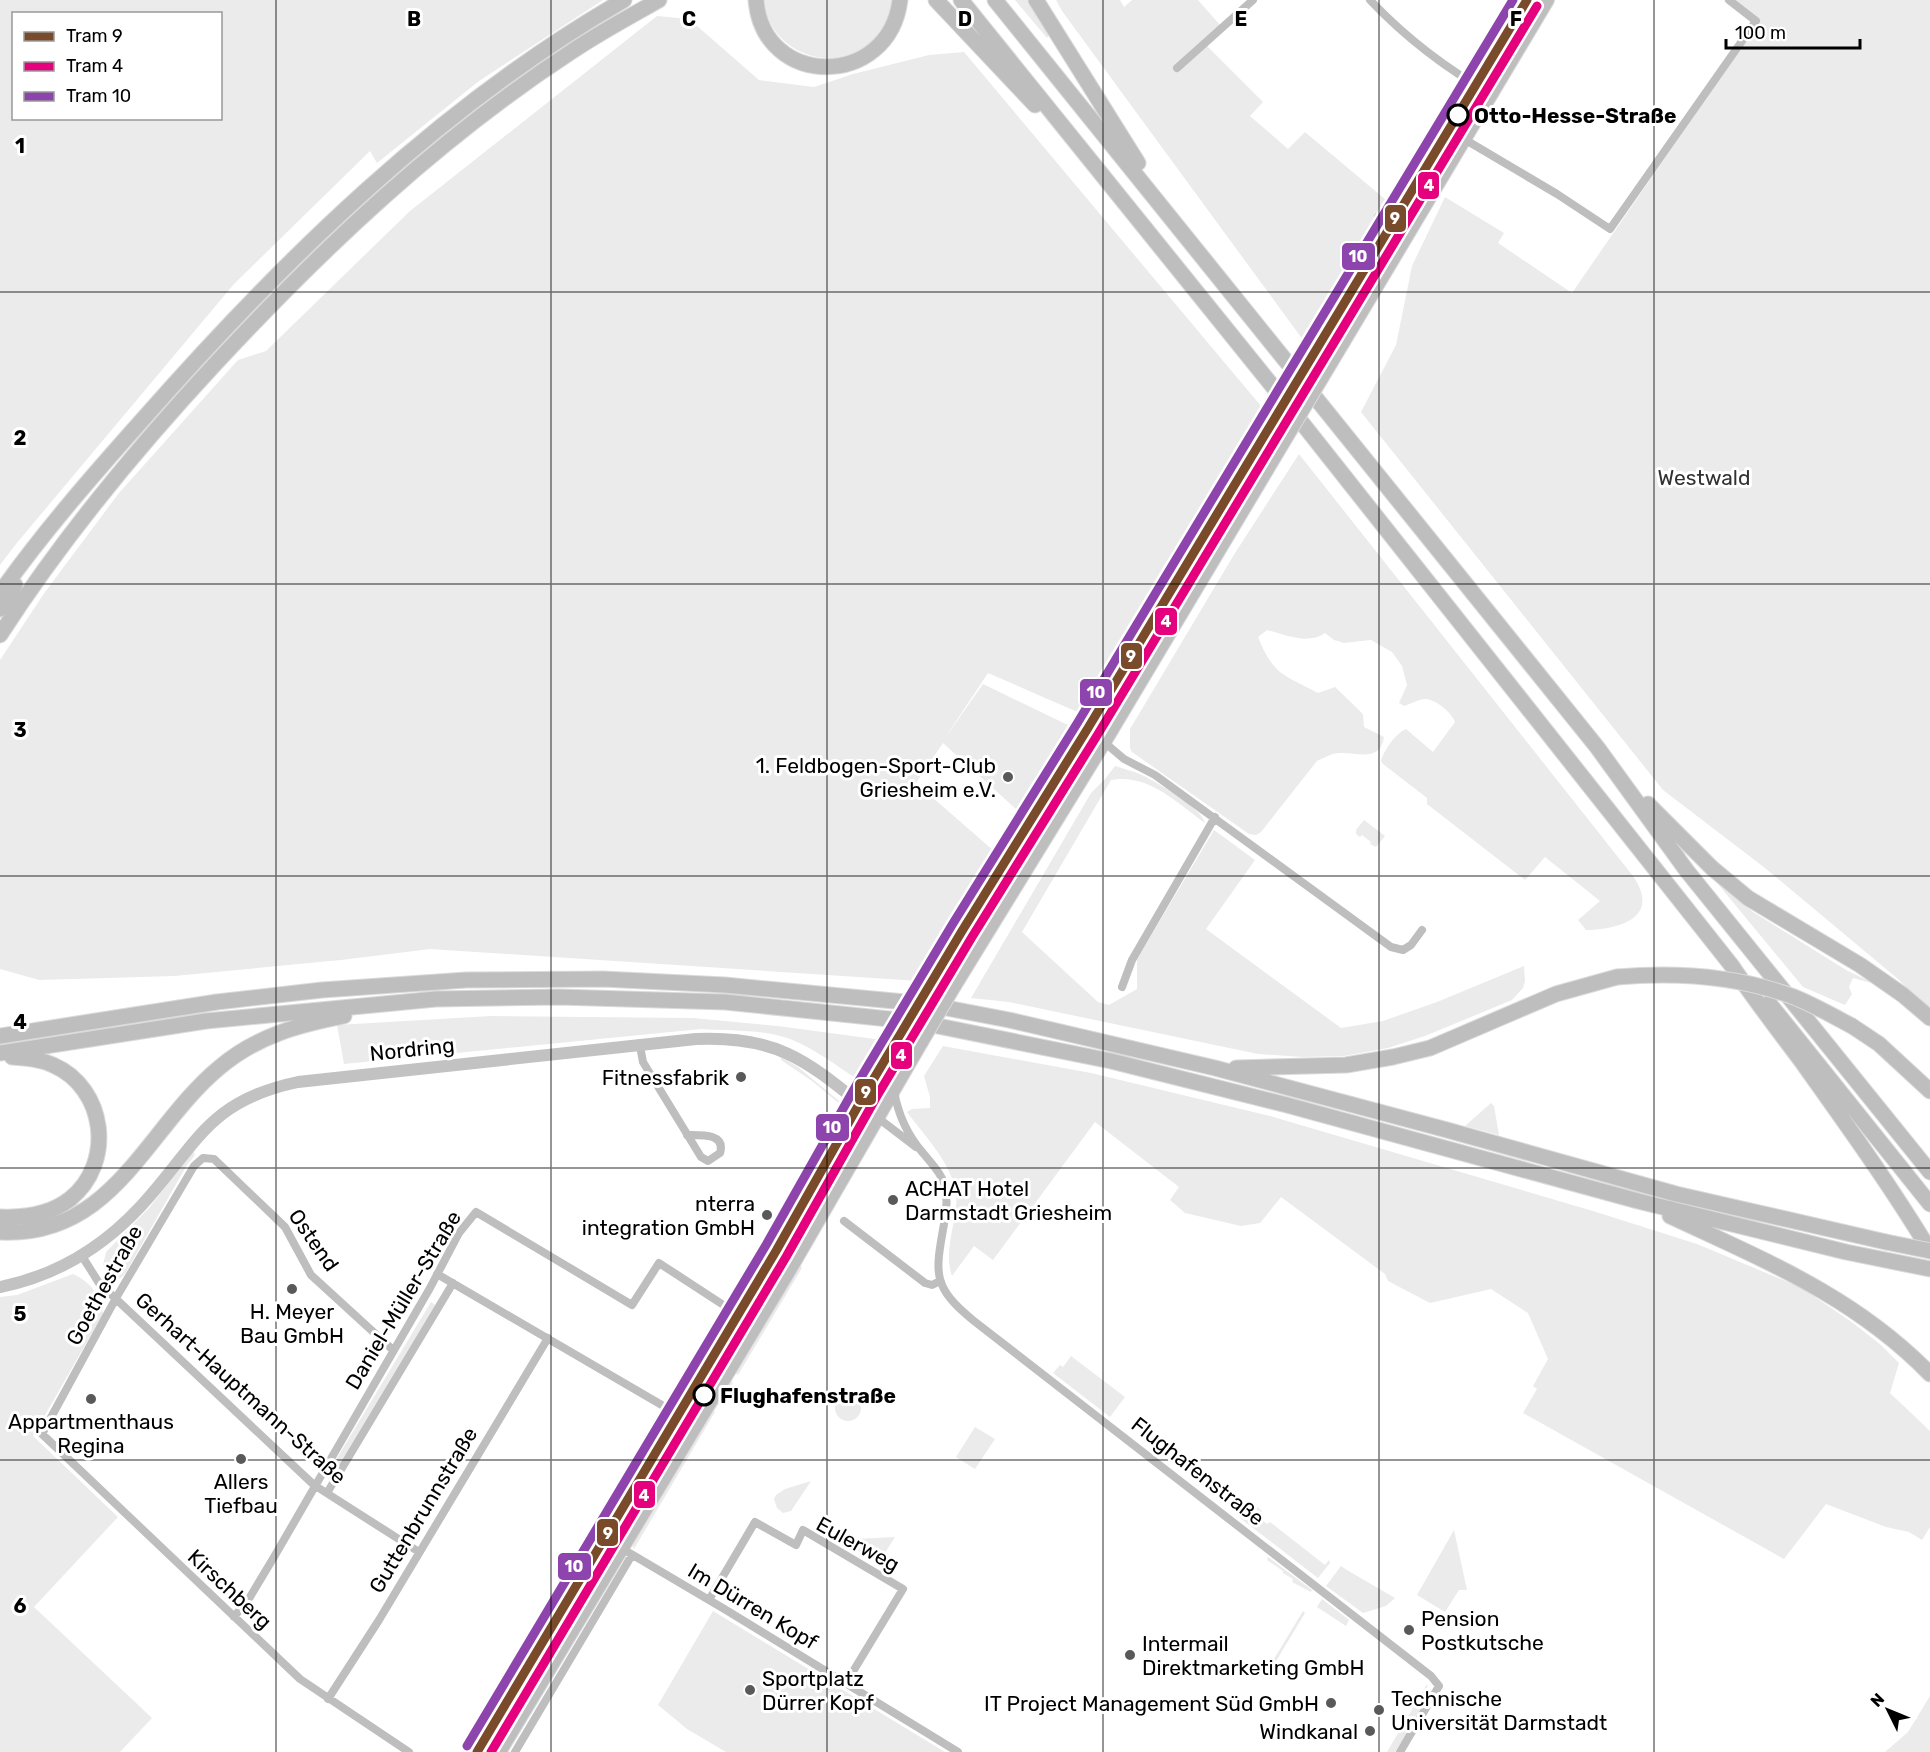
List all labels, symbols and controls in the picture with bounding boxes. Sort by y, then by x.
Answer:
text: B [407,7,421,31]
text: C [682,7,696,31]
text: D [958,7,972,31]
text: E [1235,7,1247,31]
text: F [1510,7,1522,31]
legend [12,12,222,120]
scale bar [1726,12,1860,50]
text: 100 m [1735,22,1786,44]
text: Tram 9 [66,25,123,47]
text: Tram 4 [66,55,123,77]
text: Tram 10 [66,85,131,107]
place label: Otto-Hesse-Straße [1474,103,1676,128]
marker: Otto-Hesse-Straße [1447,104,1469,126]
text: 1 [15,134,25,158]
line badge: 4 [1417,171,1440,200]
text: 4 [1424,176,1435,195]
line badge: 9 [1384,204,1407,233]
text: 9 [1390,209,1400,228]
line badge: 10 [1341,242,1376,271]
text: 10 [1349,247,1368,266]
text: 2 [14,426,27,450]
park label: Westwald [1658,465,1750,490]
line badge: 4 [1154,607,1178,636]
text: 4 [1161,612,1172,631]
line badge: 9 [1120,642,1143,670]
text: 9 [1126,647,1136,666]
line badge: 10 [1079,678,1113,707]
text: 10 [1087,683,1106,702]
text: 3 [13,718,27,742]
place label: 1. Feldbogen-Sport-Club Griesheim e.V. [756,753,996,802]
marker: 1. Feldbogen-Sport-Club Griesheim e.V. [1001,770,1015,784]
text: 4 [13,1010,27,1034]
street label: Nordring [368,1032,456,1066]
line badge: 4 [890,1041,913,1070]
text: 4 [896,1046,907,1065]
place label: Fitnessfabrik [602,1065,729,1090]
marker: Fitnessfabrik [734,1070,748,1084]
line badge: 9 [854,1078,877,1106]
text: 9 [861,1083,871,1102]
line badge: 10 [815,1113,850,1142]
text: 10 [823,1118,842,1137]
place label: ACHAT Hotel Darmstadt Griesheim [905,1176,1112,1225]
place label: nterra integration GmbH [582,1191,755,1240]
marker: ACHAT Hotel Darmstadt Griesheim [886,1193,900,1207]
street label: Ostend [284,1204,344,1276]
street label: Daniel-Müller-Straße [340,1206,466,1394]
marker: nterra integration GmbH [760,1208,774,1222]
street label: Goethestraße [61,1221,147,1349]
marker: H. Meyer Bau GmbH [285,1282,299,1296]
street label: Gerhart-Hauptmann-Straße [131,1287,351,1489]
place label: H. Meyer Bau GmbH [240,1299,344,1348]
text: 5 [14,1302,27,1326]
place label: Flughafenstraße [720,1383,896,1408]
marker: Flughafenstraße [693,1384,715,1406]
marker: Appartmenthaus Regina [84,1392,98,1406]
place label: Appartmenthaus Regina [8,1409,174,1458]
street label: Flughafenstraße [1127,1411,1269,1531]
street label: Guttenbrunnstraße [364,1423,482,1597]
marker: Allers Tiefbau [234,1452,248,1466]
place label: Allers Tiefbau [204,1469,278,1518]
line badge: 4 [633,1480,656,1509]
text: 4 [639,1486,650,1505]
street label: Eulerweg [812,1511,904,1577]
line badge: 9 [596,1518,619,1547]
text: 9 [603,1524,613,1543]
street label: Kirschberg [183,1544,277,1634]
line badge: 10 [557,1552,592,1581]
text: 10 [565,1557,584,1576]
street label: Im Dürren Kopf [684,1558,822,1654]
text: 6 [13,1594,27,1618]
place label: Pension Postkutsche [1421,1606,1544,1655]
marker: Pension Postkutsche [1402,1623,1416,1637]
place label: Intermail Direktmarketing GmbH [1142,1631,1365,1680]
marker: Intermail Direktmarketing GmbH [1123,1648,1137,1662]
place label: Sportplatz Dürrer Kopf [762,1666,874,1715]
north arrow [1858,1680,1918,1740]
marker: Sportplatz Dürrer Kopf [743,1683,757,1697]
place label: Technische Universität Darmstadt [1391,1686,1607,1735]
text: N [1867,1689,1888,1711]
place label: IT Project Management Süd GmbH [984,1691,1319,1716]
marker: IT Project Management Süd GmbH [1324,1696,1338,1710]
marker: Technische Universität Darmstadt [1372,1703,1386,1717]
place label: Windkanal [1259,1719,1358,1744]
marker: Windkanal [1363,1724,1377,1738]

